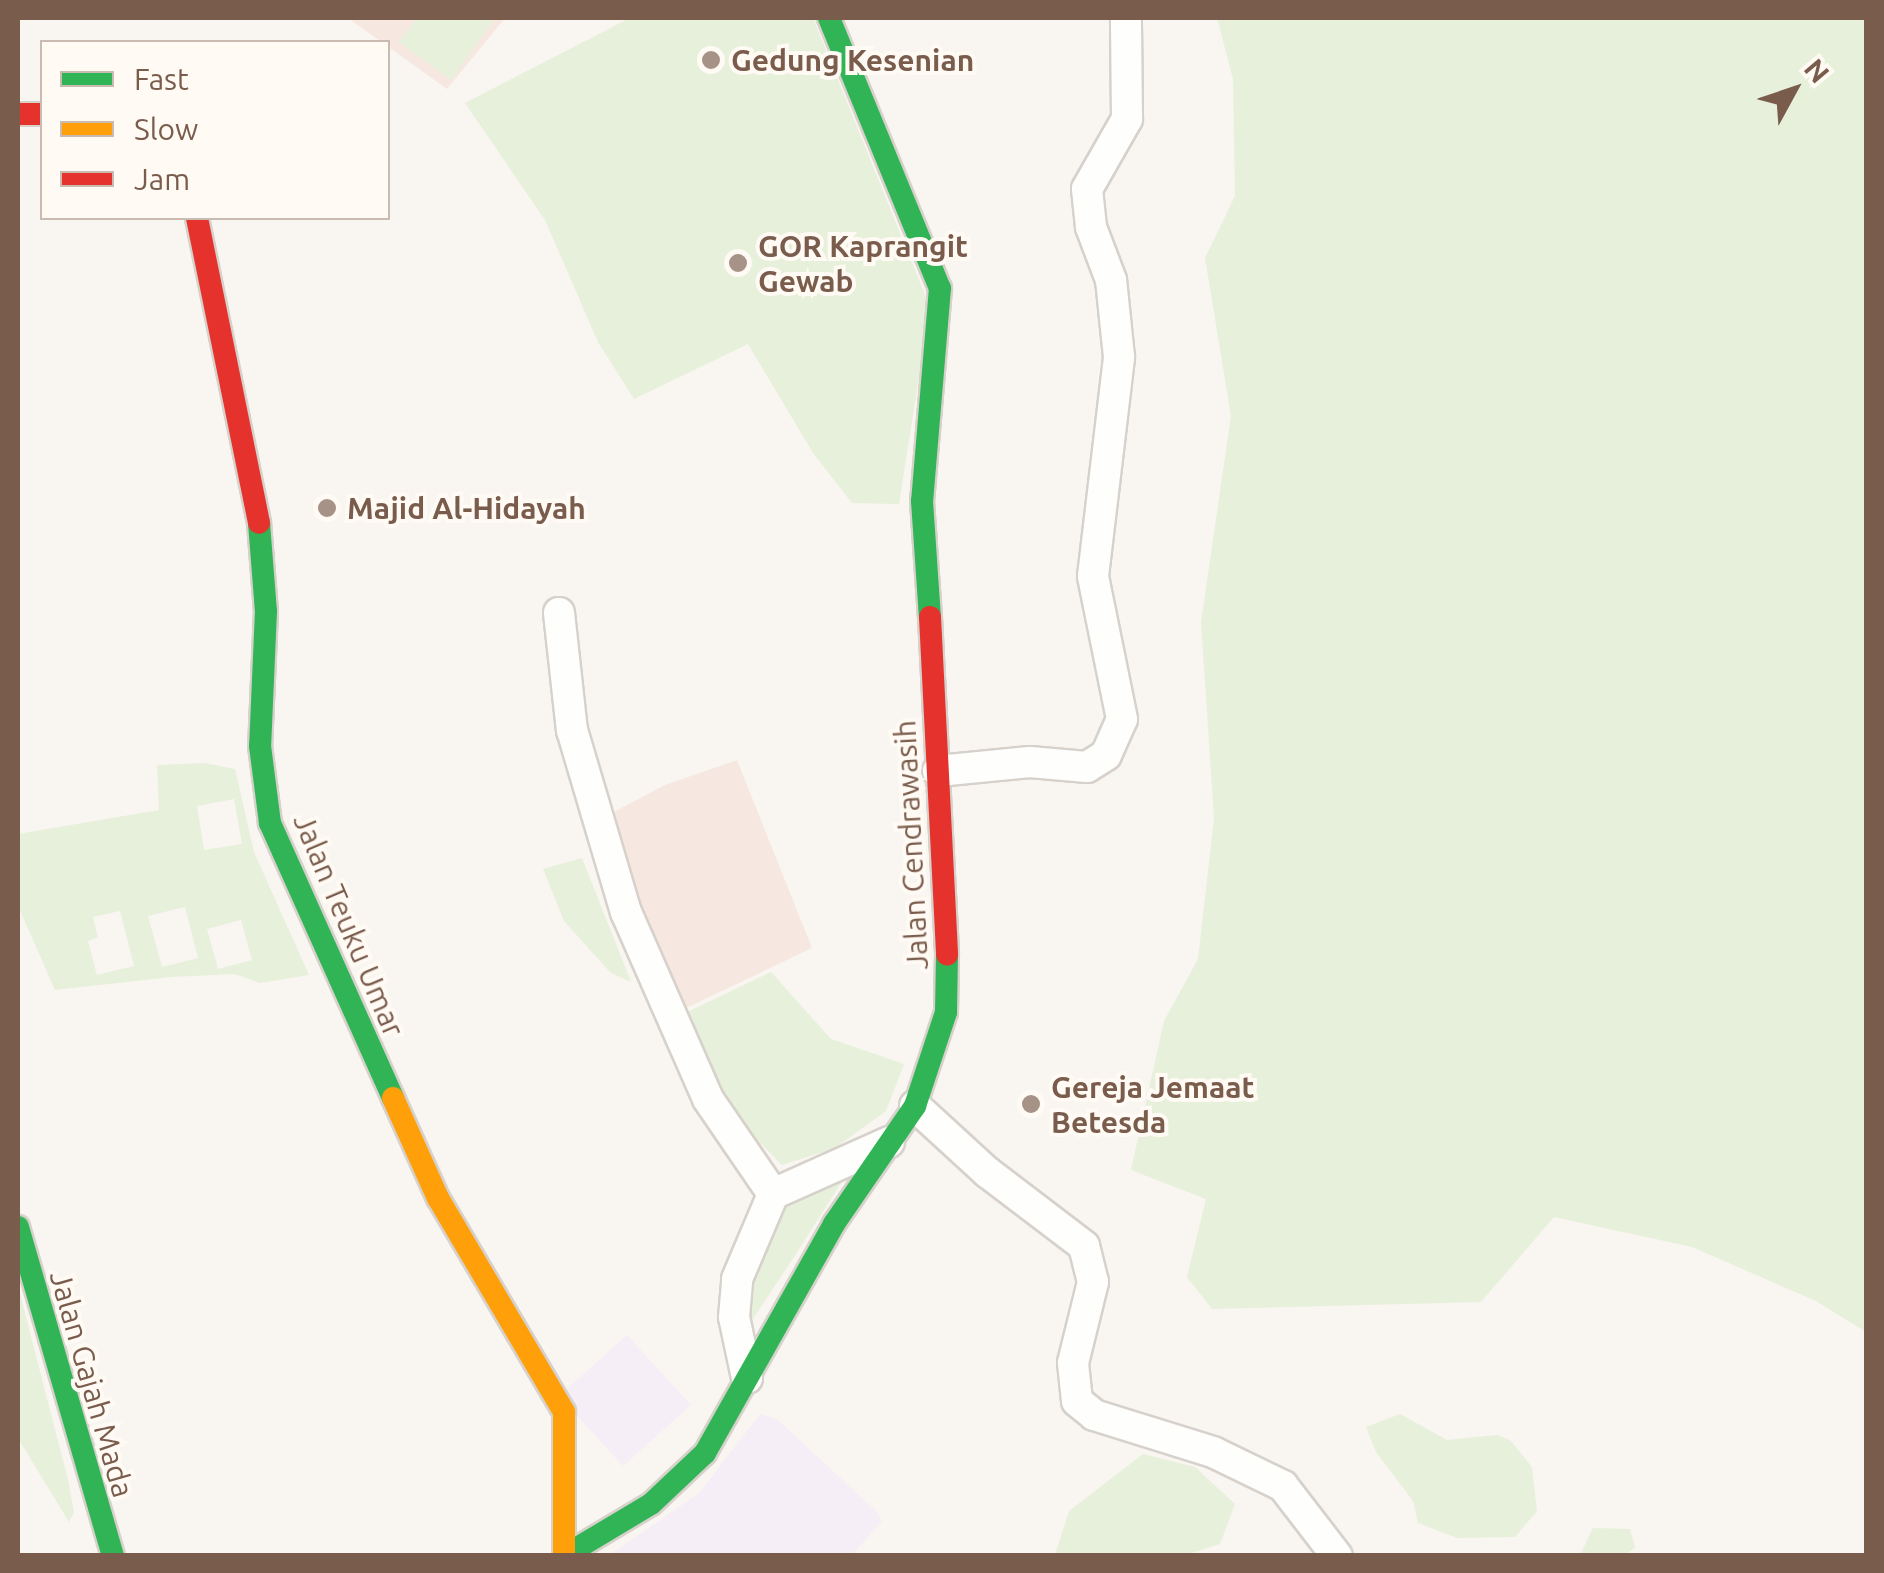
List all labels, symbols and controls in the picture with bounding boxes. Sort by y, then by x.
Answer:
legend [40,40,390,220]
north arrow [1744,40,1844,140]
place label: Gedung Kesenian [731,42,974,78]
marker: Gedung Kesenian [700,49,722,71]
text: N [1799,52,1836,88]
text: Fast [134,62,189,96]
text: Slow [134,112,198,146]
text: Jam [134,162,190,196]
place label: GOR Kaprangit Gewab [758,228,968,298]
marker: GOR Kaprangit Gewab [727,252,749,274]
place label: Majid Al-Hidayah [347,490,586,526]
marker: Majid Al-Hidayah [316,497,338,519]
street label: Jalan Cendrawasih [886,719,936,971]
street label: Jalan Teuku Umar [286,808,412,1042]
place label: Gereja Jemaat Betesda [1051,1069,1254,1140]
marker: Gereja Jemaat Betesda [1020,1093,1042,1115]
street label: Jalan Gajah Mada [42,1267,142,1501]

